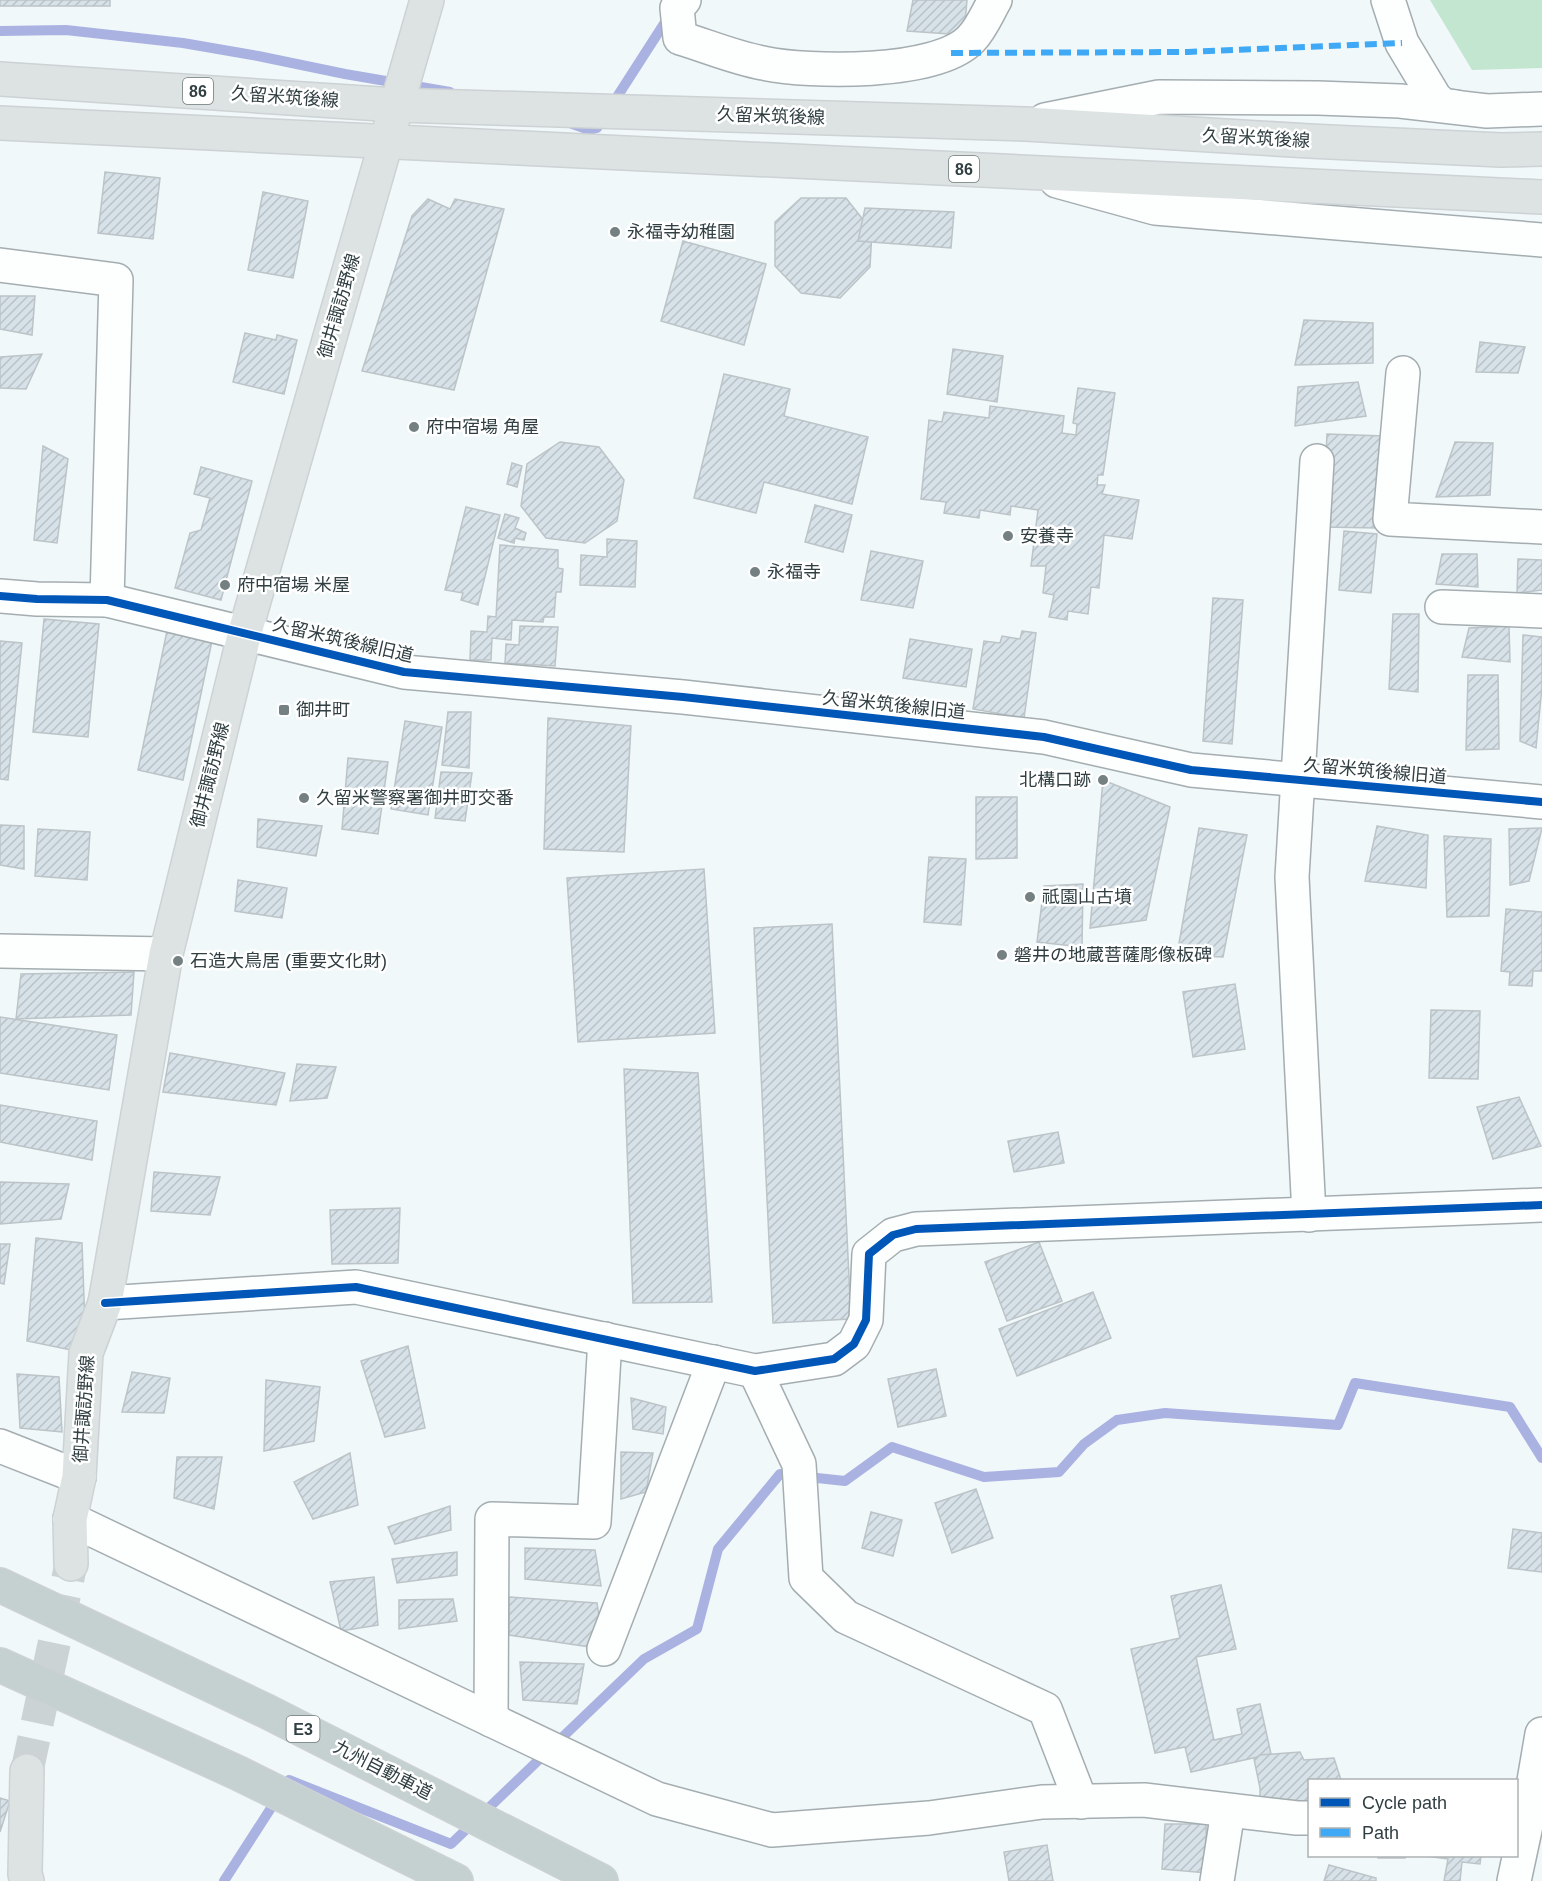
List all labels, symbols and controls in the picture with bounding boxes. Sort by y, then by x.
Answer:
road number: 86 [183,78,213,104]
street label: 久留米筑後線 [230,83,340,111]
street label: 久留米筑後線 [717,104,825,128]
street label: 久留米筑後線 [1202,125,1310,151]
road number: 86 [949,156,979,182]
place label: 永福寺幼稚園 [627,222,735,242]
marker: 永福寺幼稚園 [608,225,622,239]
street label: 御井諏訪野線 [315,251,363,361]
place label: 府中宿場 角屋 [426,417,539,437]
marker: 府中宿場 角屋 [407,420,421,434]
place label: 安養寺 [1020,526,1074,546]
marker: 安養寺 [1001,529,1015,543]
place label: 永福寺 [767,562,821,582]
marker: 永福寺 [748,565,762,579]
place label: 府中宿場 米屋 [237,575,350,595]
marker: 府中宿場 米屋 [218,578,232,592]
street label: 久留米筑後線旧道 [271,614,415,666]
street label: 久留米筑後線旧道 [821,688,967,722]
place label: 御井町 [296,700,350,720]
marker: 御井町 [277,703,291,717]
street label: 御井諏訪野線 [187,720,233,830]
street label: 久留米筑後線旧道 [1302,755,1448,787]
place label: 北構口跡 [1019,770,1091,790]
marker: 北構口跡 [1096,773,1110,787]
place label: 久留米警察署御井町交番 [316,788,514,808]
marker: 久留米警察署御井町交番 [297,791,311,805]
place label: 祇園山古墳 [1042,887,1132,907]
marker: 祇園山古墳 [1023,890,1037,904]
place label: 磐井の地蔵菩薩彫像板碑 [1014,945,1212,965]
marker: 磐井の地蔵菩薩彫像板碑 [995,948,1009,962]
place label: 石造大鳥居 (重要文化財) [190,951,387,971]
marker: 石造大鳥居 (重要文化財) [171,954,185,968]
street label: 御井諏訪野線 [70,1354,98,1464]
road number: E3 [286,1716,320,1742]
street label: 九州自動車道 [330,1737,436,1803]
legend [1308,1779,1518,1857]
text: Cycle path [1362,1793,1447,1813]
text: Path [1362,1823,1399,1843]

